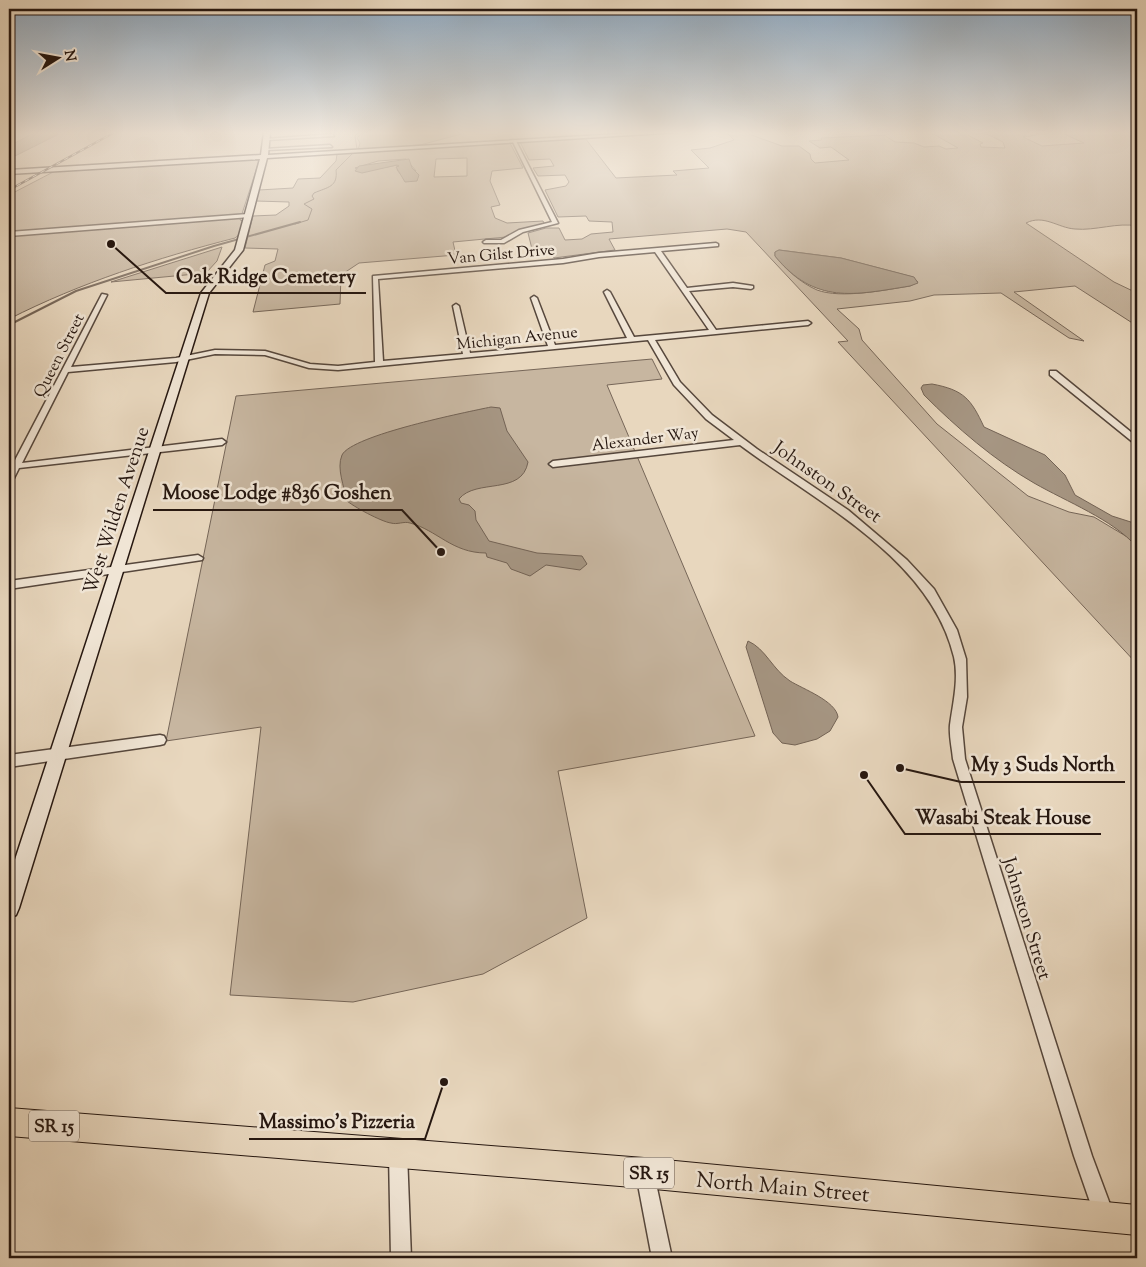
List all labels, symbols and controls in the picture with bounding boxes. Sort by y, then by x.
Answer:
north arrow [32,32,82,82]
text: N [58,49,80,63]
street label: Van Gilst Drive [446,239,556,272]
callout: Oak Ridge Cemetery [166,258,366,293]
text: Oak Ridge Cemetery [176,264,356,293]
street label: Queen Street [29,310,92,402]
street label: Michigan Avenue [456,322,579,357]
street label: Alexander Way [590,422,700,458]
street label: West Wilden Avenue [78,423,157,598]
street label: Johnston Street [766,435,887,531]
callout: Moose Lodge #836 Goshen [153,475,402,510]
text: Moose Lodge #836 Goshen [162,480,392,509]
callout: My 3 Suds North [961,747,1125,782]
text: My 3 Suds North [971,752,1115,781]
callout: Wasabi Steak House [905,799,1101,834]
text: Wasabi Steak House [915,805,1091,834]
street label: Johnston Street [994,853,1057,984]
callout: Massimo's Pizzeria [249,1104,425,1139]
text: Massimo's Pizzeria [259,1109,416,1138]
road number: SR 15 [29,1110,79,1142]
road number: SR 15 [624,1158,674,1188]
street label: North Main Street [695,1165,871,1213]

